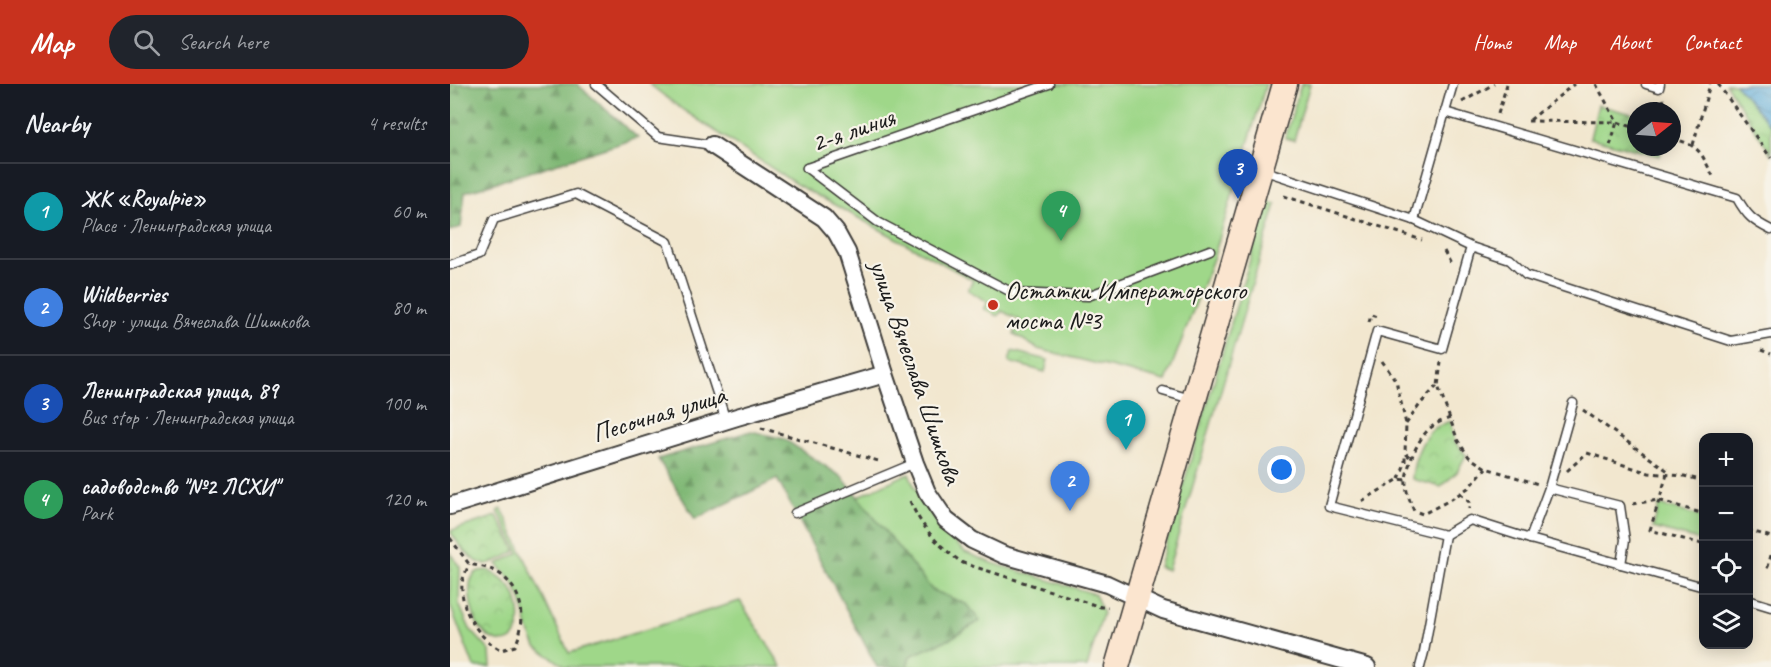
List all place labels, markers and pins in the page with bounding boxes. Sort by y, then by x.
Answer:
pin: 3 [1218,150,1258,199]
pin: 4 [1042,192,1080,241]
place label: Остатки Императорского моста №3 [1005,274,1248,337]
marker: Остатки Императорского моста №3 [986,298,1000,312]
pin: 1 [1106,400,1146,450]
pin: 2 [1050,462,1090,511]

